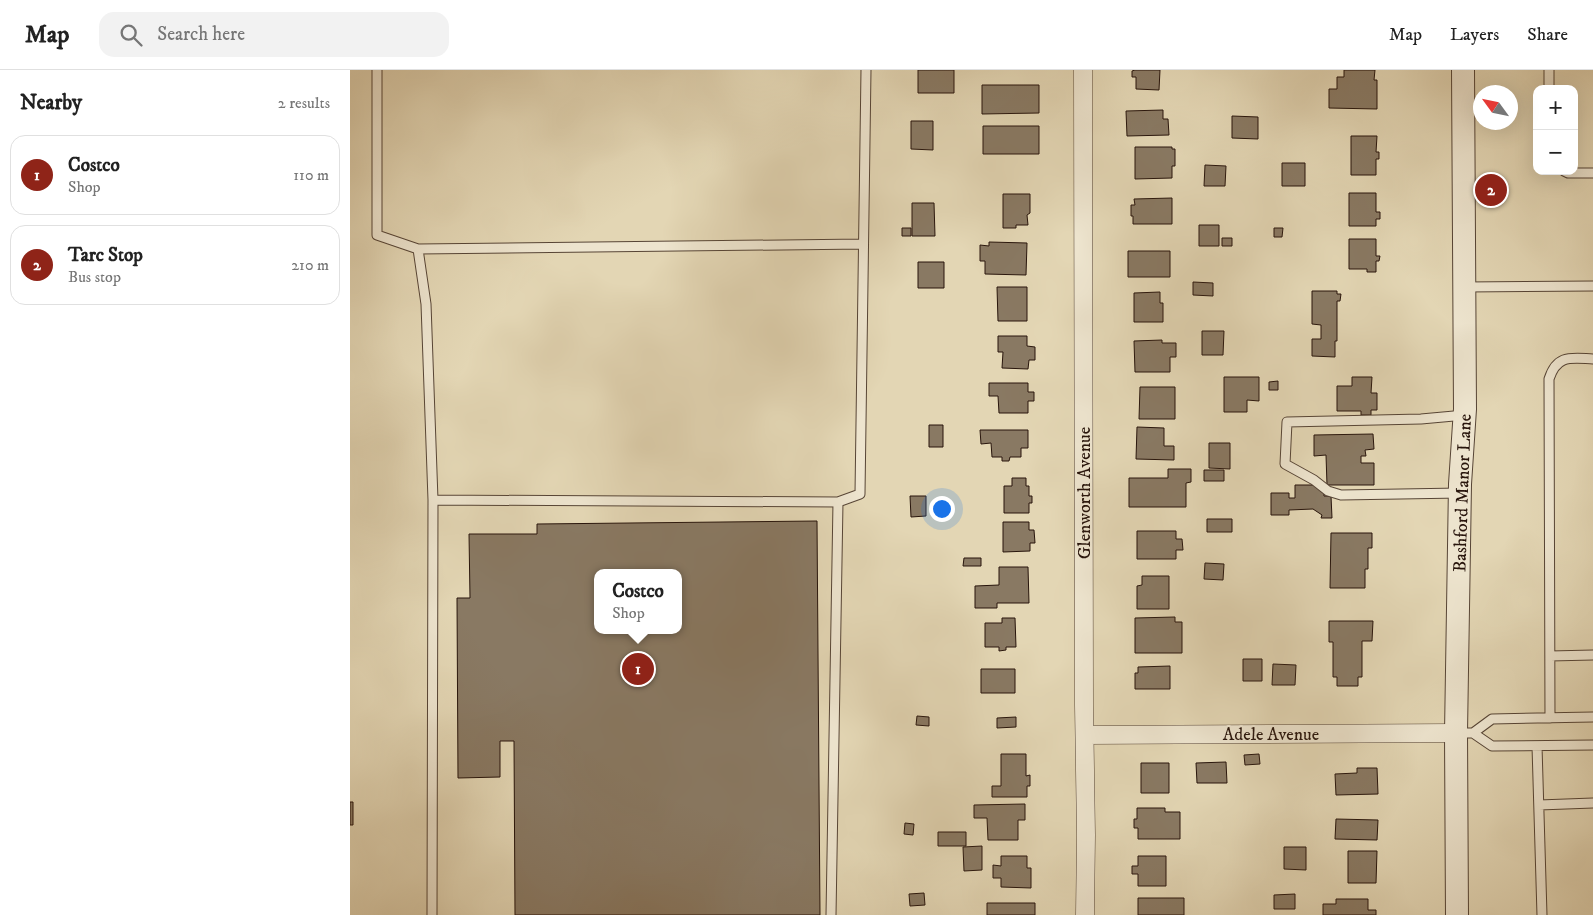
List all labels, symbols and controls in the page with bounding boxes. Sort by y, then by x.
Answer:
search box [99,12,449,57]
text: Map [25,20,69,50]
icon: search [117,21,145,49]
text: Search here [157,23,245,46]
text: Map [1389,24,1422,46]
text: Layers [1450,24,1499,46]
text: Share [1527,24,1568,46]
north arrow [1473,85,1518,130]
map controls [1533,85,1578,175]
button: + [1533,85,1578,130]
text: Nearby [20,90,82,116]
text: 2 results [278,93,330,113]
button: − [1533,130,1578,175]
text: Costco [68,154,120,177]
text: 1 [34,165,40,185]
text: 110 m [293,165,329,185]
pin: 2 [1475,171,1507,209]
text: Shop [68,177,101,197]
text: Tarc Stop [68,244,143,267]
text: 2 [33,255,41,275]
text: 210 m [291,255,329,275]
text: Bus stop [68,267,121,287]
street label: Bashford Manor Lane [1449,413,1477,573]
street label: Glenworth Avenue [1074,427,1096,559]
your location [929,496,955,522]
popup [594,569,682,634]
text: Costco [612,580,664,603]
text: Shop [612,603,645,623]
pin: 1 [622,650,654,688]
street label: Adele Avenue [1223,724,1319,746]

